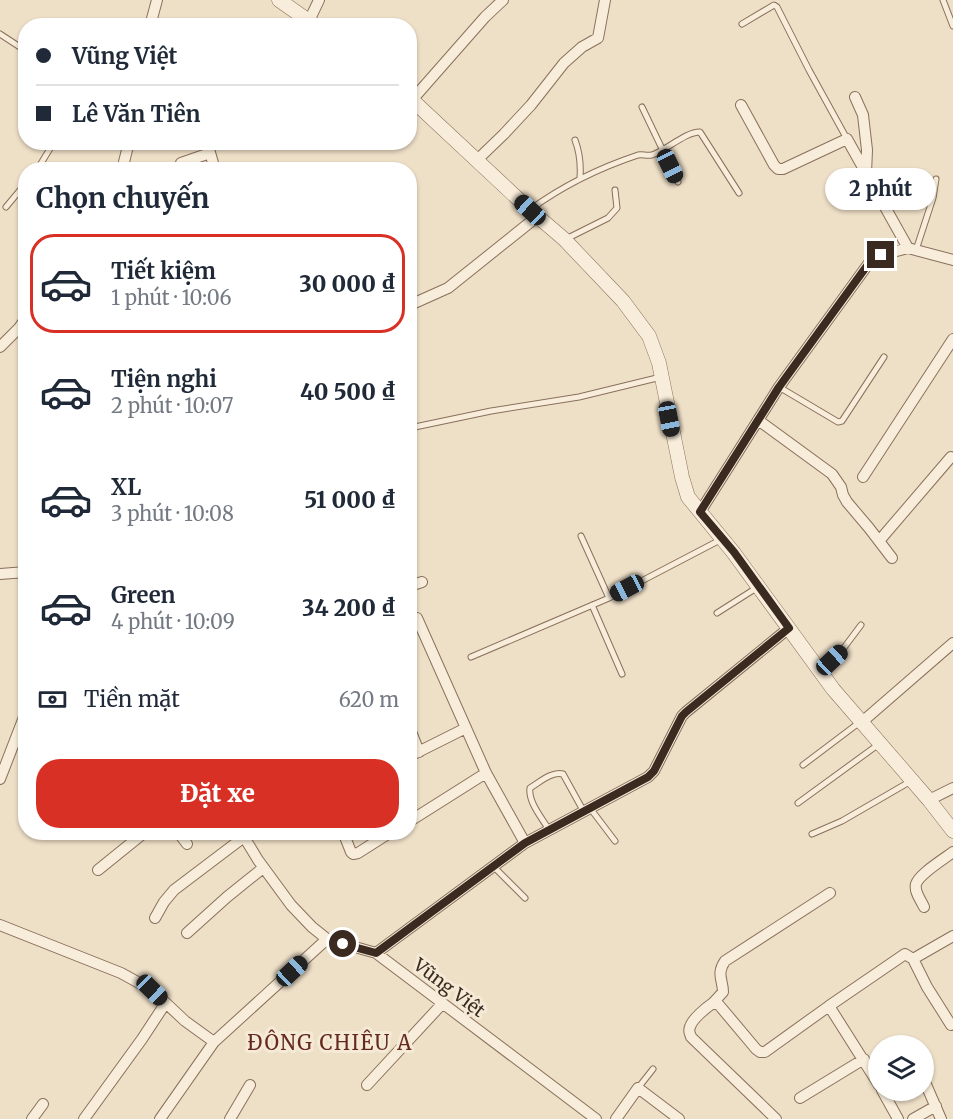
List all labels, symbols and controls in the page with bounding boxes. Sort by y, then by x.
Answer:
text: Vũng Việt [72,42,177,70]
text: Lê Văn Tiên [72,100,200,128]
car [654,146,686,186]
callout: 2 phút [826,168,936,210]
text: 2 phút [849,176,912,201]
text: Chọn chuyến [36,181,209,215]
car [511,191,549,229]
route end [867,241,894,268]
icon: car [39,257,93,311]
text: Tiết kiệm [111,257,216,285]
text: 30 000 ₫ [299,270,396,298]
text: 1 phút · 10:06 [111,285,232,310]
icon: car [39,365,93,419]
text: Tiện nghi [111,365,217,393]
text: 40 500 ₫ [300,378,396,406]
text: 2 phút · 10:07 [111,393,233,418]
car [657,400,681,438]
icon: car [39,473,93,527]
text: XL [111,473,141,501]
text: 51 000 ₫ [304,486,396,514]
text: 3 phút · 10:08 [111,501,234,526]
car [607,572,647,604]
icon: car [39,581,93,635]
text: Green [111,581,175,609]
text: 34 200 ₫ [302,594,396,622]
text: 4 phút · 10:09 [111,609,235,634]
car [813,641,851,679]
icon: cash [36,683,69,716]
text: Tiền mặt [84,685,180,713]
text: 620 m [339,687,399,712]
button: Đặt xe [36,759,399,828]
route start [329,930,356,957]
car [273,952,311,990]
street label: Vũng Việt [408,953,490,1022]
car [133,971,171,1009]
district label: ĐÔNG CHIÊU A [247,1029,413,1055]
map controls [868,1035,934,1101]
button: layers [868,1035,934,1101]

